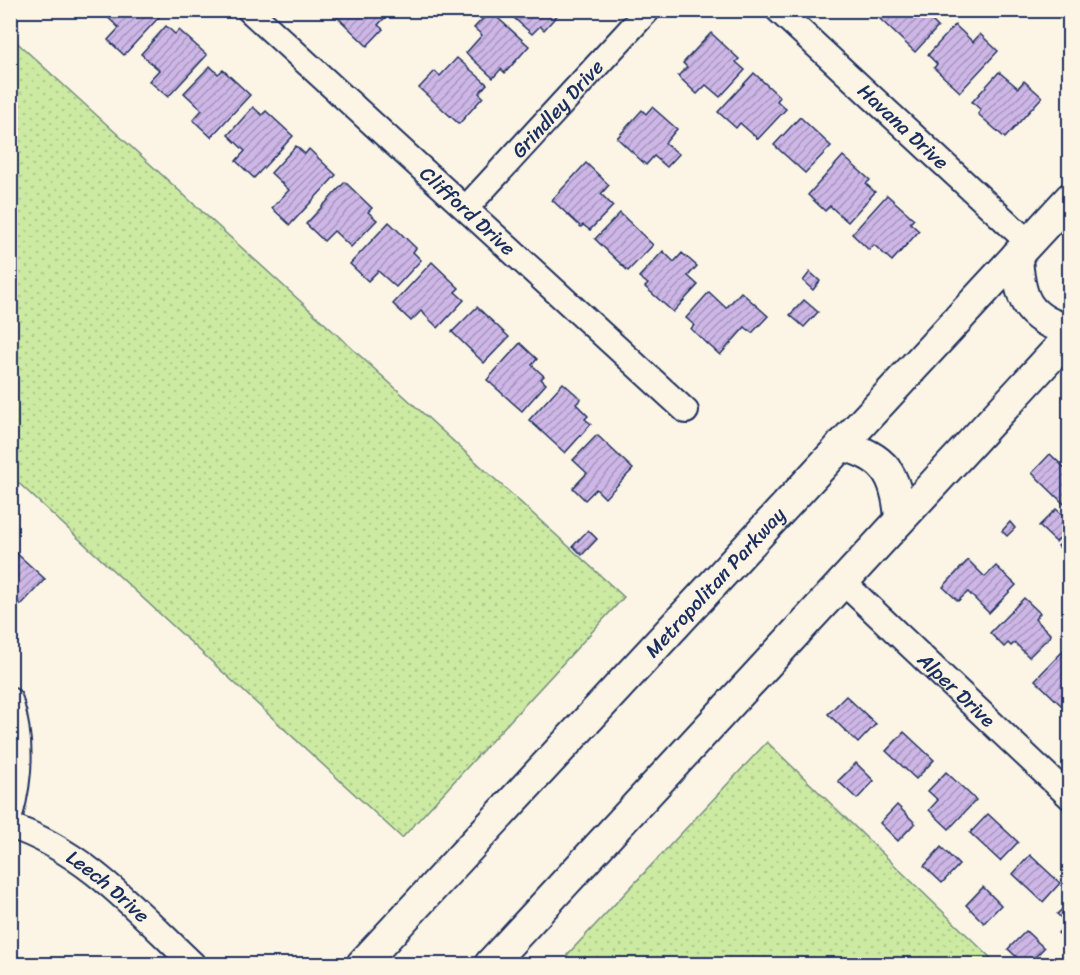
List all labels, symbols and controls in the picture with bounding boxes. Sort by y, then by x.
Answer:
street label: Grindley Drive [502,51,612,166]
street label: Havana Drive [849,74,957,178]
street label: Clifford Drive [411,157,524,265]
street label: Metropolitan Parkway [636,498,795,666]
street label: Alper Drive [908,643,1004,736]
street label: Leech Drive [59,840,158,931]

